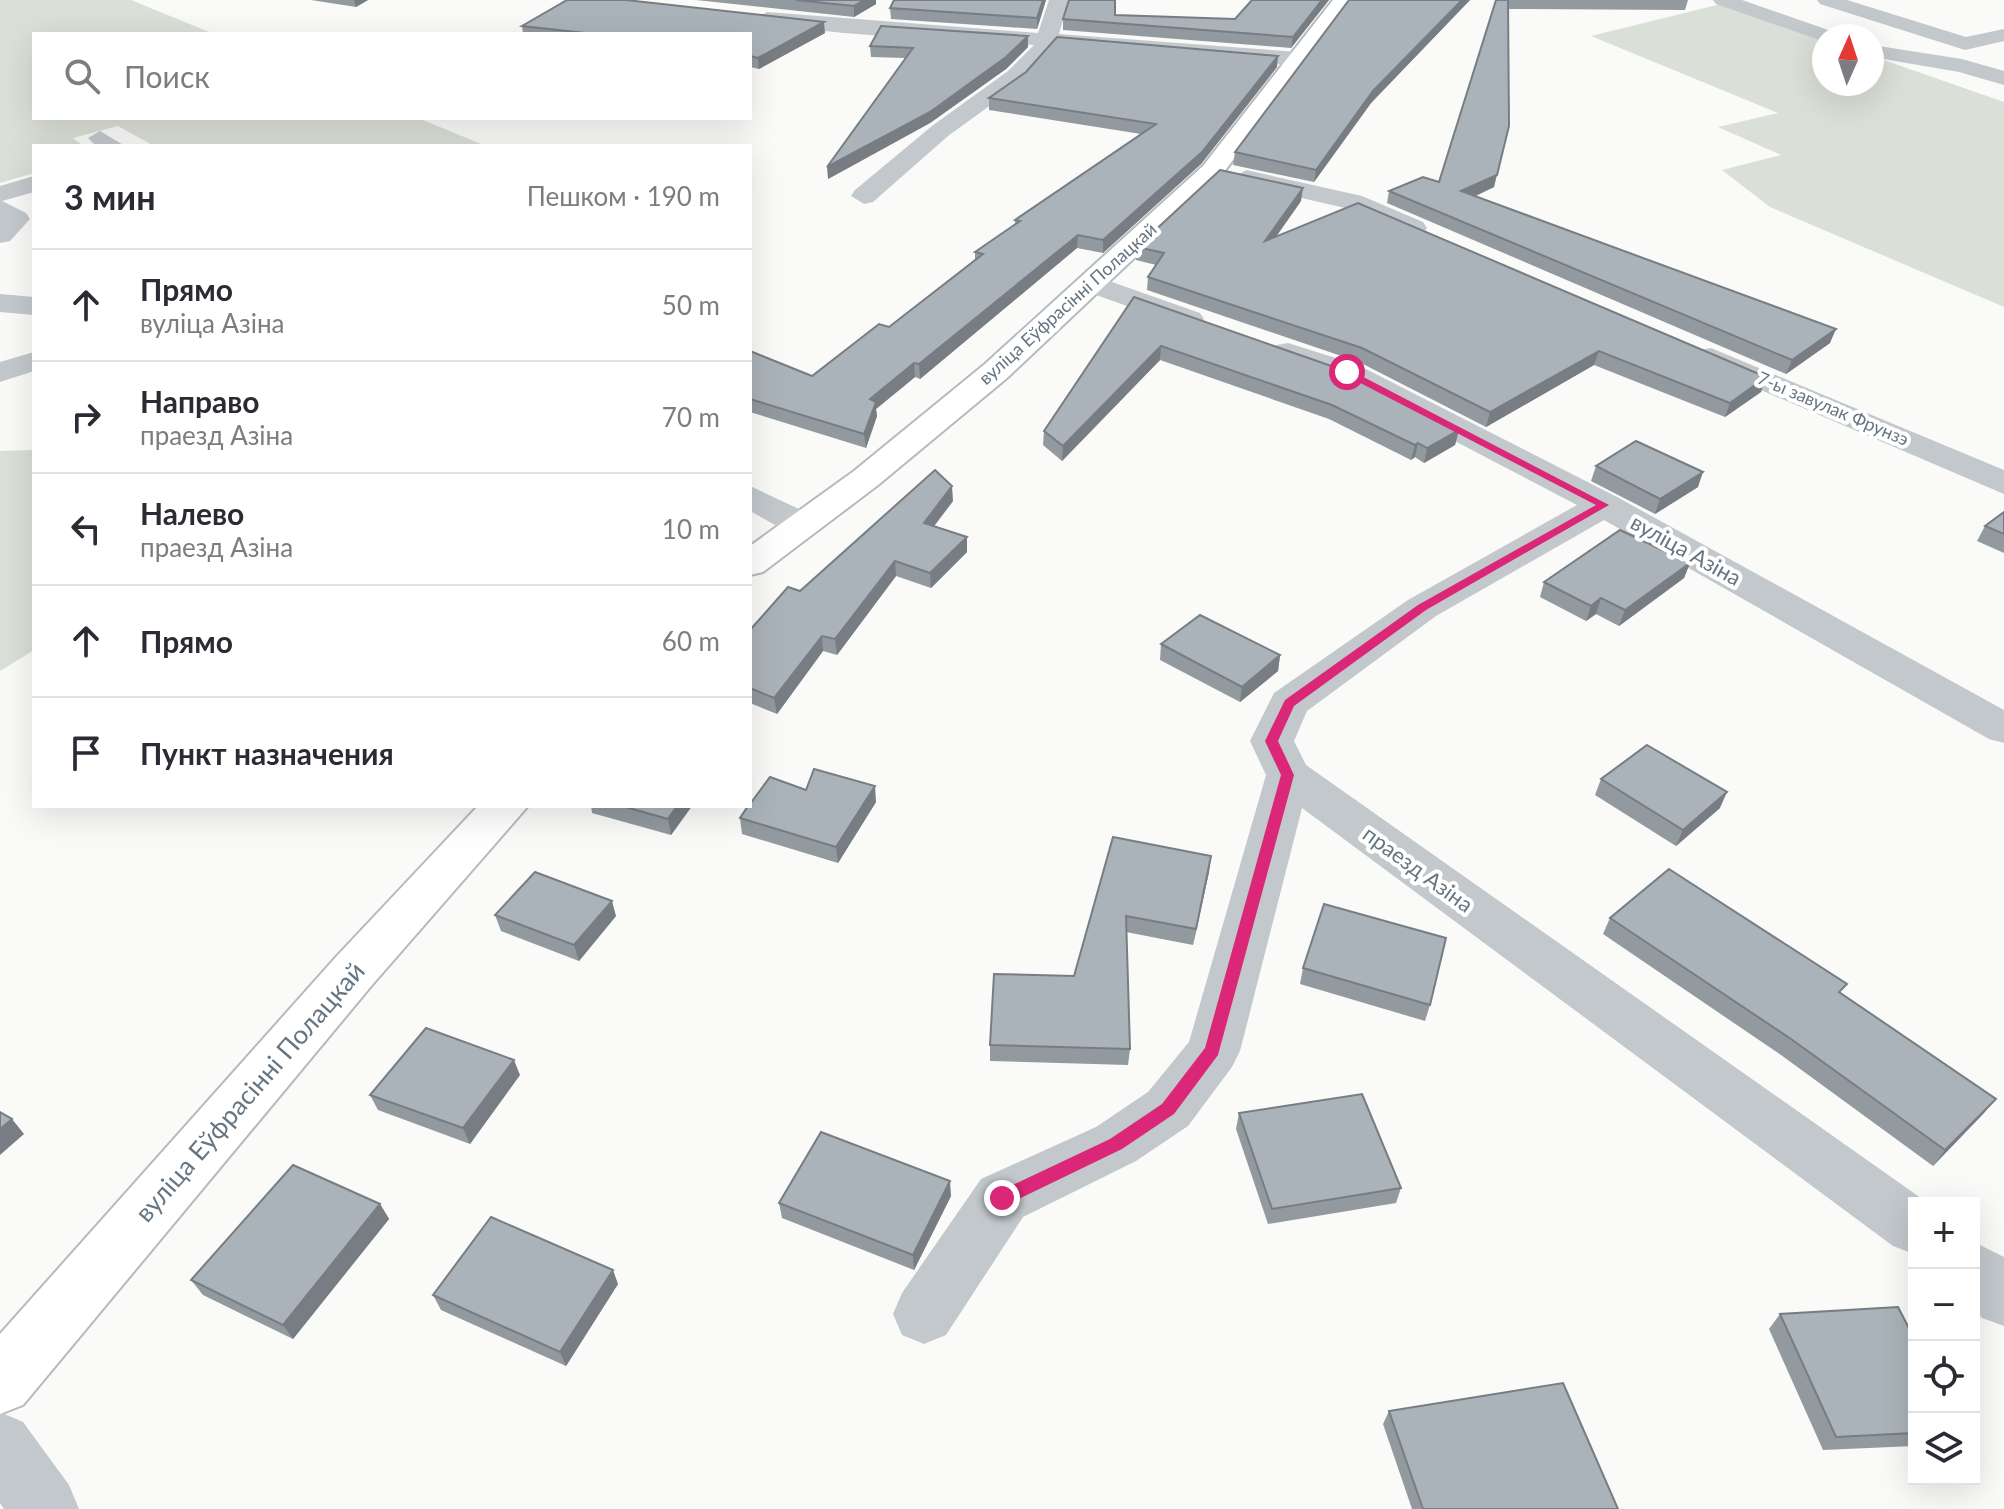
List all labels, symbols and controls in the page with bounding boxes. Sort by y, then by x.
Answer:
north arrow [1812,24,1884,96]
search box [32,32,752,120]
icon: search [60,54,104,98]
text: Поиск [124,58,210,94]
text: 3 мин [64,176,156,217]
text: Пешком · 190 m [527,180,720,212]
street label: вуліца Еўфрасінні Полацкай [974,218,1161,389]
text: Прямо [140,271,233,307]
icon: ahead [64,283,108,327]
text: 50 m [662,289,720,321]
text: вуліца Азіна [140,307,285,339]
route start [1329,354,1365,390]
street label: 7-ы завулак Фрунзэ [1754,366,1912,450]
text: Направо [140,383,260,419]
icon: right [64,395,108,439]
text: 70 m [662,401,720,433]
text: праезд Азіна [140,419,293,451]
text: Налево [140,495,244,531]
icon: left [64,507,108,551]
street label: вуліца Азіна [1626,508,1746,591]
text: 10 m [662,513,720,545]
text: праезд Азіна [140,531,293,563]
icon: ahead [64,619,108,663]
text: Прямо [140,623,233,659]
text: 60 m [662,625,720,657]
icon: arrive [64,731,108,775]
text: Пункт назначения [140,735,394,771]
street label: праезд Азіна [1358,820,1479,918]
street label: вуліца Еўфрасінні Полацкай [128,955,371,1228]
route end [984,1180,1020,1216]
map controls [1908,1197,1980,1485]
button: + [1908,1197,1980,1269]
button: − [1908,1269,1980,1341]
button: locate [1908,1341,1980,1413]
button: layers [1908,1413,1980,1485]

